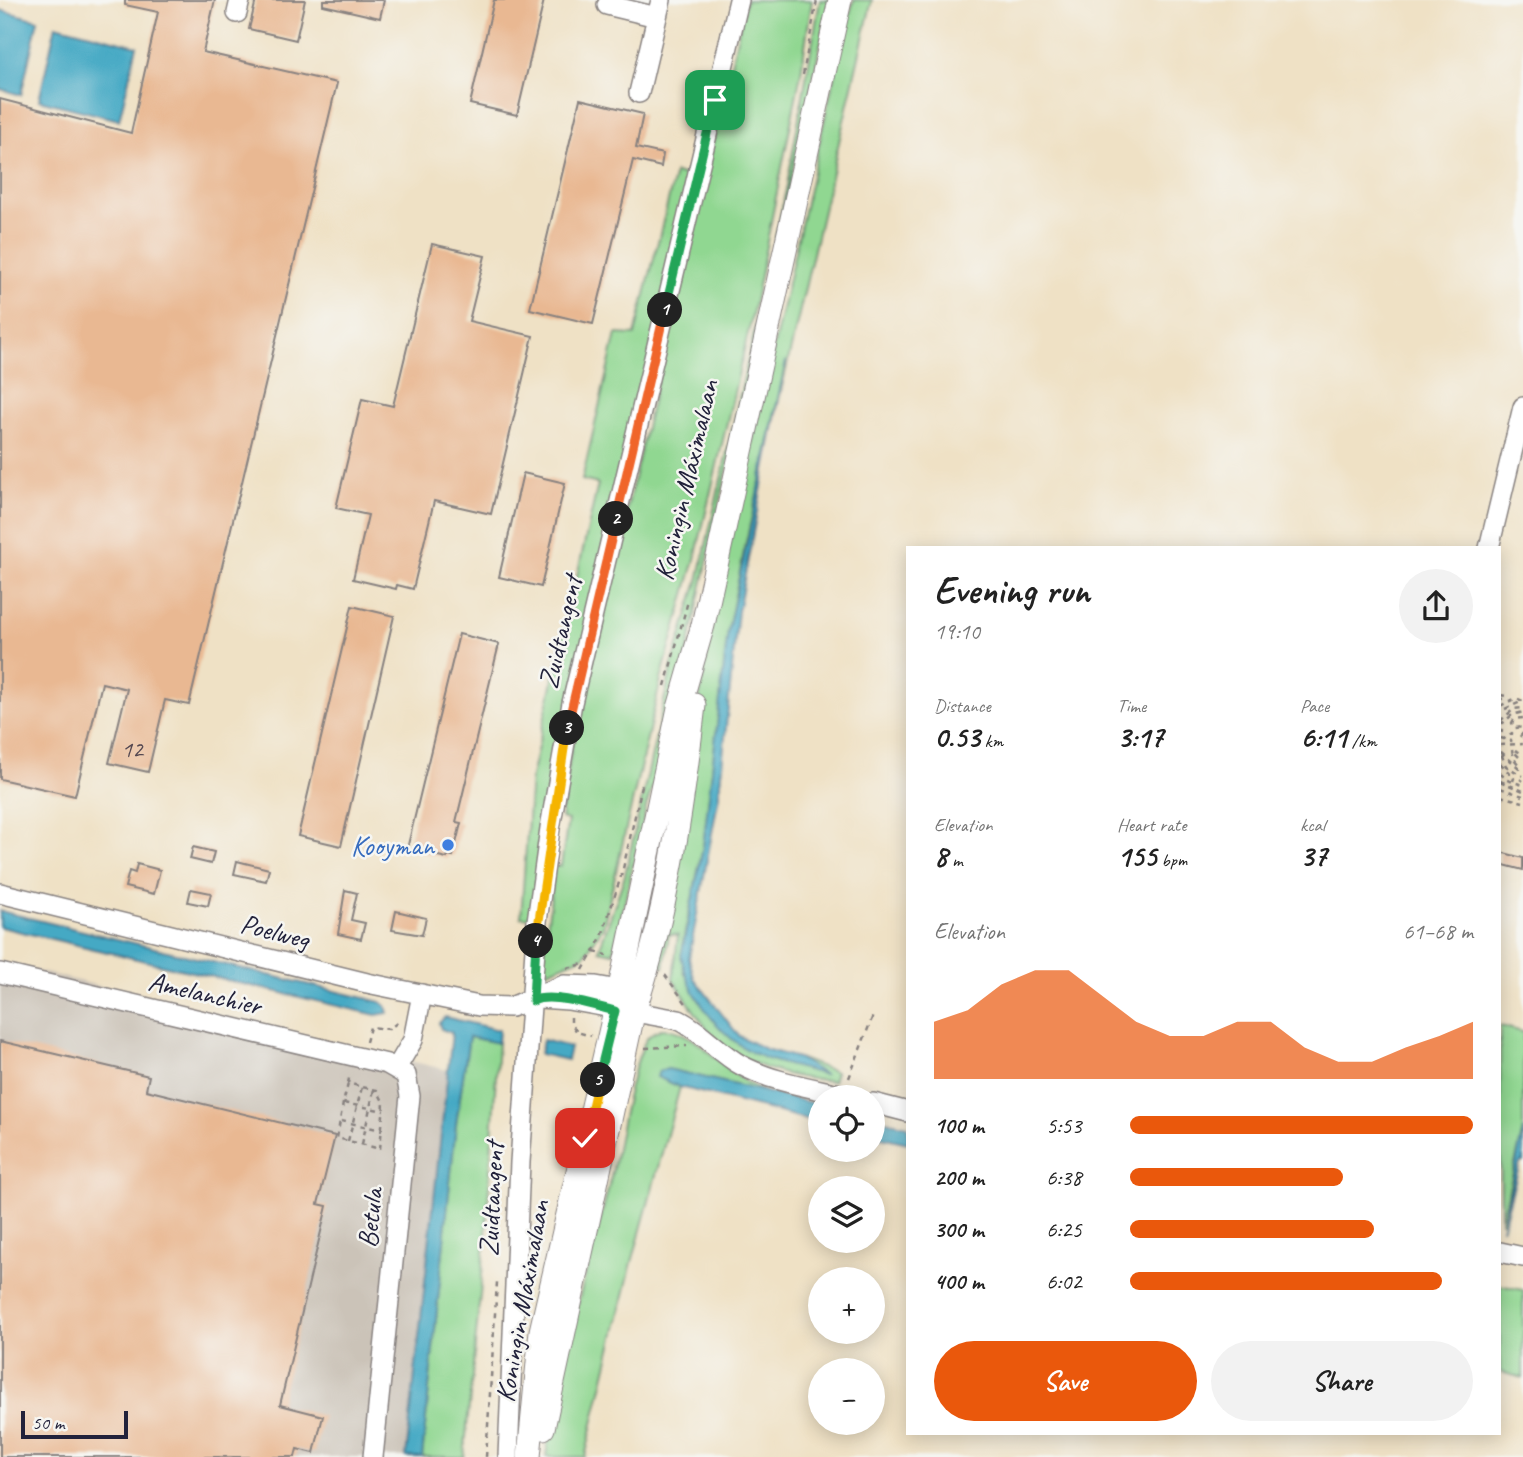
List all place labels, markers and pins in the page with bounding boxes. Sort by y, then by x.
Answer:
pin [685,70,745,130]
pin: 1 [648,292,682,328]
pin: 2 [598,502,634,536]
pin: 3 [550,710,584,746]
place label: Kooyman [351,828,435,863]
marker: Kooyman [440,837,456,853]
pin: 4 [518,923,554,958]
pin: 5 [580,1062,616,1098]
pin [555,1108,615,1168]

